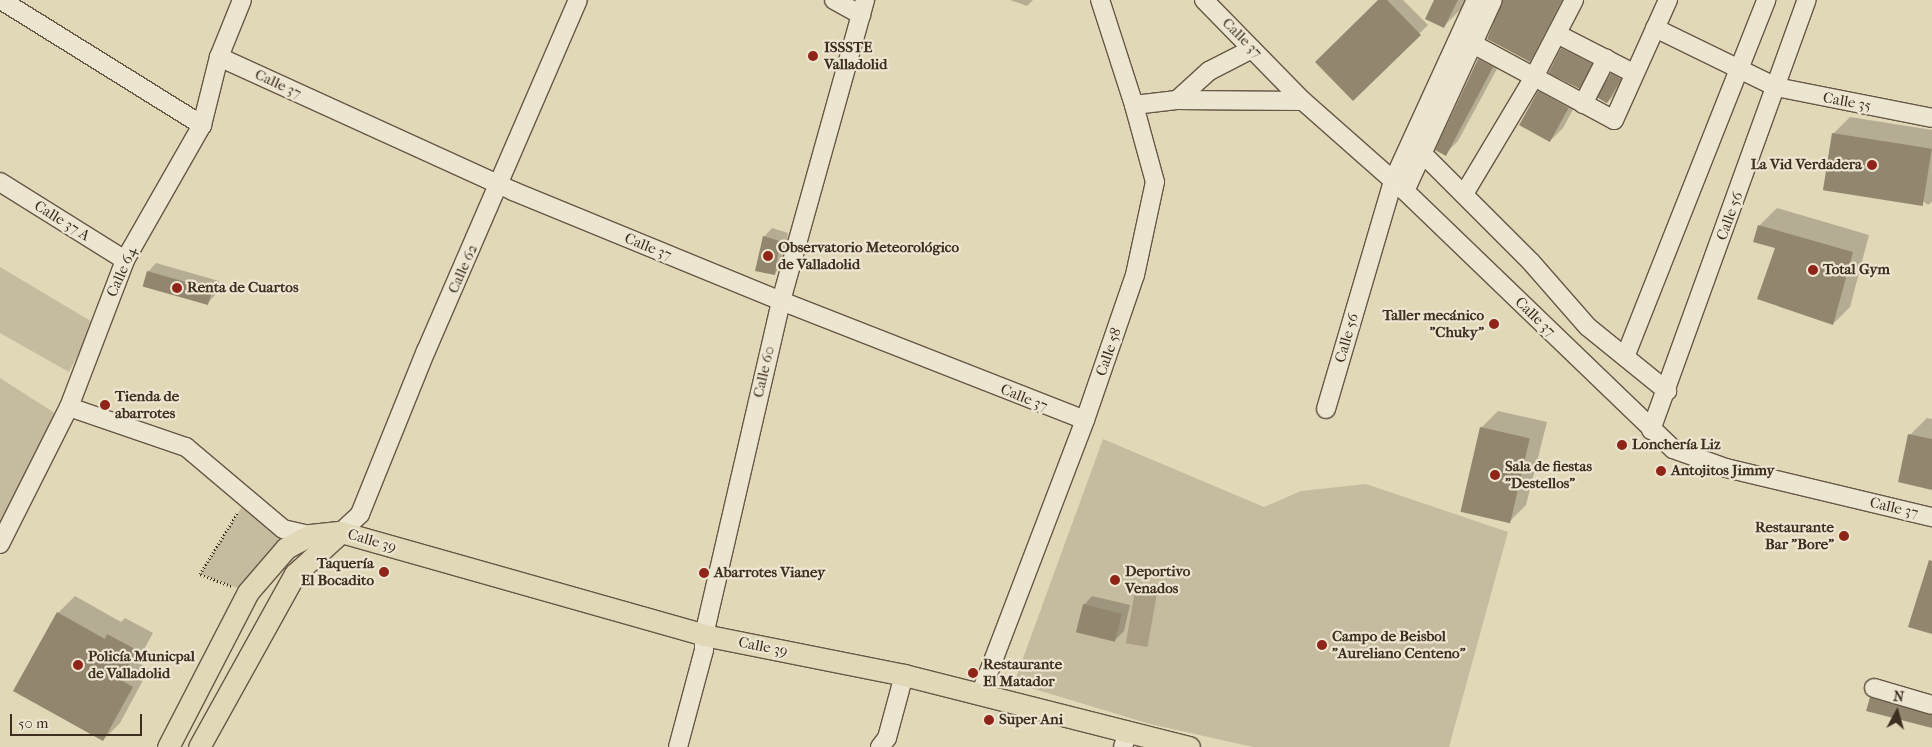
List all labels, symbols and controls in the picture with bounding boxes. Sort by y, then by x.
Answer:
street label: Calle 37 [1218,14,1266,62]
place label: ISSSTE Valladolid [824,38,887,73]
marker: ISSSTE Valladolid [806,49,820,63]
street label: Calle 37 [252,65,304,103]
street label: Calle 35 [1822,89,1872,115]
place label: La Vid Verdadera [1751,156,1862,174]
marker: La Vid Verdadera [1866,159,1878,171]
street label: Calle 56 [1713,189,1747,243]
street label: Calle 37 A [31,197,93,245]
street label: Calle 37 [622,229,674,265]
place label: Observatorio Meteorológico de Valladolid [778,238,959,273]
street label: Calle 62 [444,242,482,296]
street label: Calle 64 [103,244,141,300]
marker: Observatorio Meteorológico de Valladolid [762,250,774,262]
place label: Total Gym [1823,261,1890,279]
marker: Total Gym [1807,264,1819,276]
place label: Renta de Cuartos [187,279,298,297]
marker: Renta de Cuartos [171,282,183,294]
street label: Calle 37 [1511,293,1559,341]
place label: Taller mecánico "Chuky" [1382,306,1484,341]
street label: Calle 56 [1331,311,1363,365]
marker: Taller mecánico "Chuky" [1488,318,1500,330]
street label: Calle 58 [1092,325,1126,379]
street label: Calle 60 [749,345,779,399]
street label: Calle 37 [998,380,1050,416]
place label: Tienda de abarrotes [115,387,179,422]
marker: Tienda de abarrotes [99,399,111,411]
place label: Lonchería Liz [1632,436,1721,454]
marker: Lonchería Liz [1616,439,1628,451]
place label: Sala de fiestas "Destellos" [1505,457,1592,492]
place label: Antojitos Jimmy [1671,462,1774,480]
marker: Antojitos Jimmy [1655,465,1667,477]
marker: Sala de fiestas "Destellos" [1489,469,1501,481]
street label: Calle 37 [1868,494,1920,522]
place label: Restaurante Bar "Bore" [1755,518,1834,553]
street label: Calle 39 [346,525,398,557]
marker: Restaurante Bar "Bore" [1838,530,1850,542]
place label: Taquería El Bocadito [301,554,374,589]
place label: Deportivo Venados [1125,562,1190,597]
place label: Abarrotes Vianey [714,564,825,582]
marker: Taquería El Bocadito [378,566,390,578]
marker: Abarrotes Vianey [698,567,710,579]
marker: Deportivo Venados [1109,574,1121,586]
place label: Campo de Beisbol "Aureliano Centeno" [1332,627,1465,662]
street label: Calle 39 [737,633,789,661]
marker: Campo de Beisbol "Aureliano Centeno" [1316,639,1328,651]
place label: Policía Municpal de Valladolid [88,647,195,682]
place label: Restaurante El Matador [983,655,1062,690]
marker: Policía Municpal de Valladolid [72,659,84,671]
marker: Restaurante El Matador [967,667,979,679]
north arrow [1872,687,1922,737]
text: N [1892,688,1905,706]
scale bar [12,704,145,736]
place label: Super Ani [999,711,1063,729]
text: 50 m [18,714,48,732]
marker: Super Ani [983,714,995,726]

